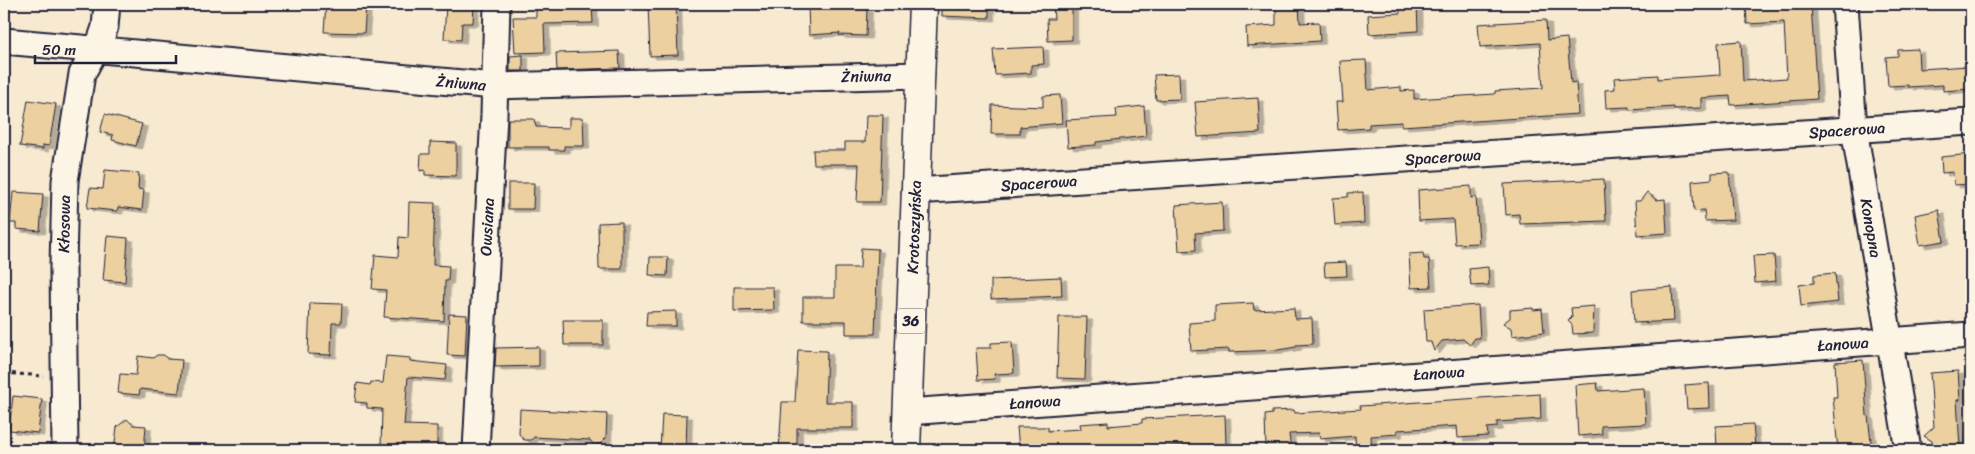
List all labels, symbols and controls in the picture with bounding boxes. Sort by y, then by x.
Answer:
scale bar [35,32,176,64]
text: 50 m [42,37,77,63]
street label: Żniwna [841,61,892,91]
street label: Żniwna [435,66,488,100]
street label: Spacerowa [1808,113,1886,147]
street label: Spacerowa [1404,140,1482,174]
street label: Spacerowa [1000,166,1078,200]
street label: Krotoszyńska [898,180,930,274]
street label: Kłosowa [49,195,79,253]
street label: Konopna [1852,196,1890,260]
street label: Owsiana [471,197,503,257]
road number: 36 [897,308,925,334]
street label: Łanowa [1816,328,1870,360]
street label: Łanowa [1412,357,1466,389]
street label: Łanowa [1008,386,1062,418]

